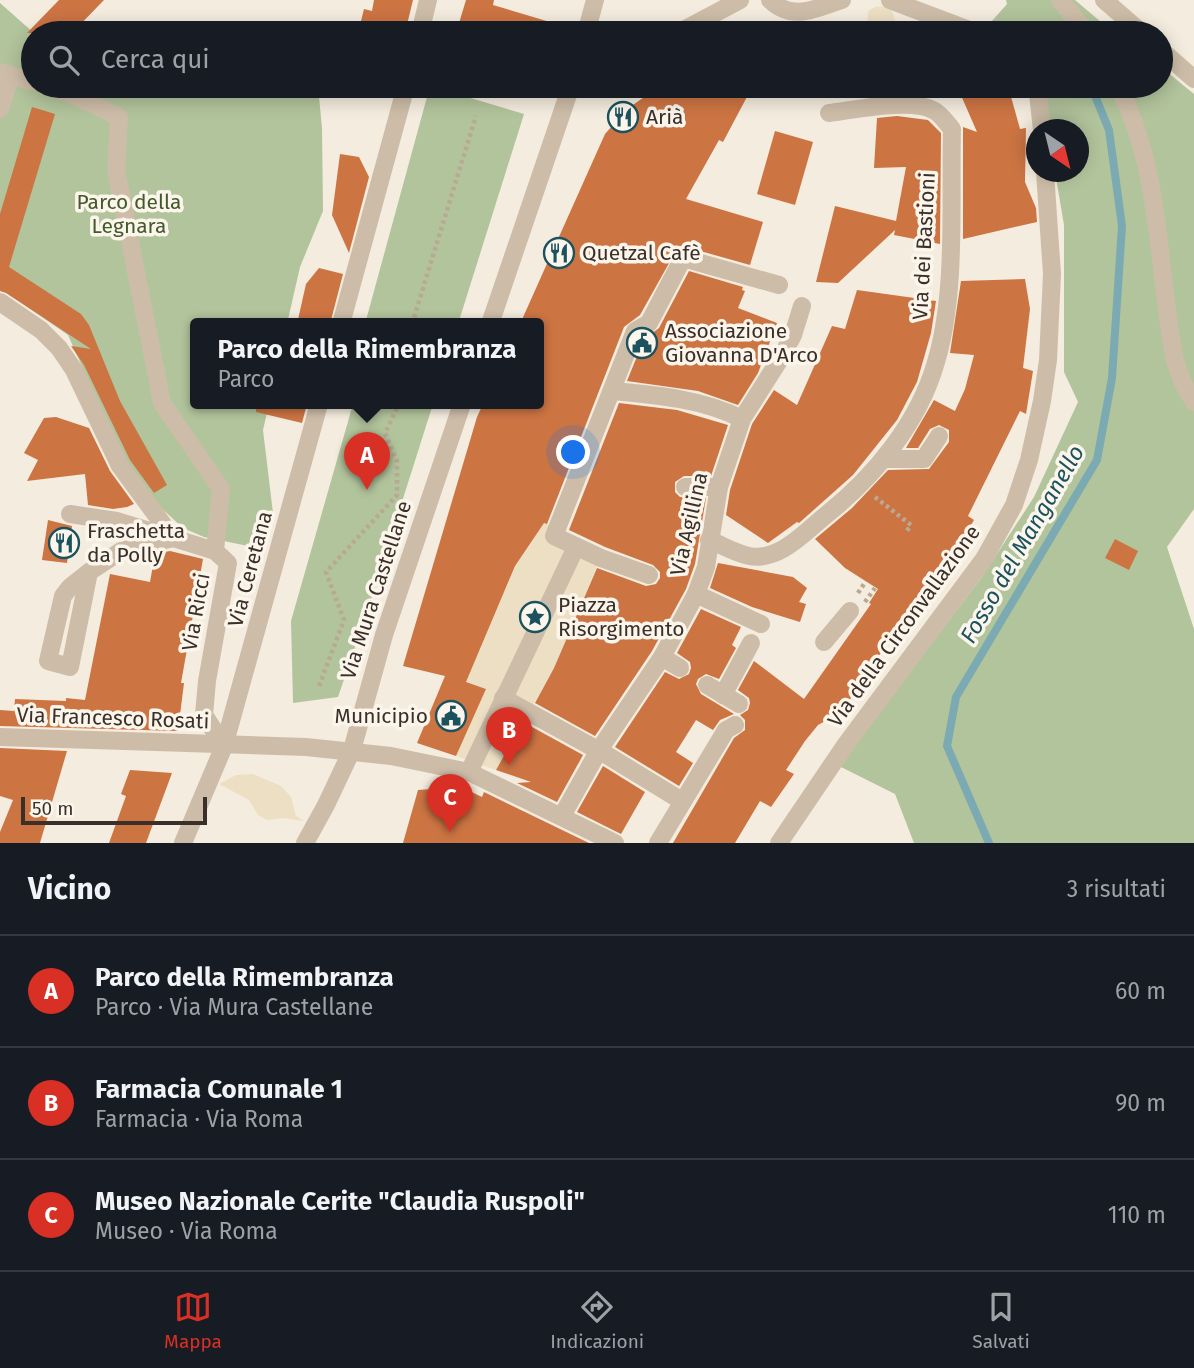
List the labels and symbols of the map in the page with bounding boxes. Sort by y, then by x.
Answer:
restaurant icon: Arià [606,100,640,134]
place label: Arià [646,104,684,130]
north arrow [1026,119,1089,182]
street label: Via dei Bastioni [907,171,941,321]
park label: Parco della Legnara [76,189,182,239]
restaurant icon: Quetzal Cafè [542,236,576,270]
place label: Quetzal Cafè [582,240,701,266]
place label: Associazione Giovanna D'Arco [665,318,818,368]
public building icon: Associazione Giovanna D'Arco [625,326,659,360]
pin: A [344,432,390,490]
your location [556,435,590,469]
water label: Fosso del Manganello [954,440,1090,648]
street label: Via Agillina [664,470,714,578]
street label: Via Mura Castellane [335,497,417,683]
street label: Via Ceretana [222,508,278,630]
place label: Fraschetta da Polly [87,518,185,568]
street label: Via della Circonvallazione [822,520,986,732]
restaurant icon: Fraschetta da Polly [47,526,81,560]
street label: Via Ricci [176,571,216,653]
place label: Piazza Risorgimento [558,592,685,642]
place icon: Piazza Risorgimento [518,600,552,634]
public building icon: Municipio [434,699,468,733]
street label: Via Francesco Rosati [16,702,210,734]
place label: Municipio [335,703,428,729]
pin: B [486,707,532,765]
pin: C [427,774,473,832]
scale bar [21,794,206,826]

